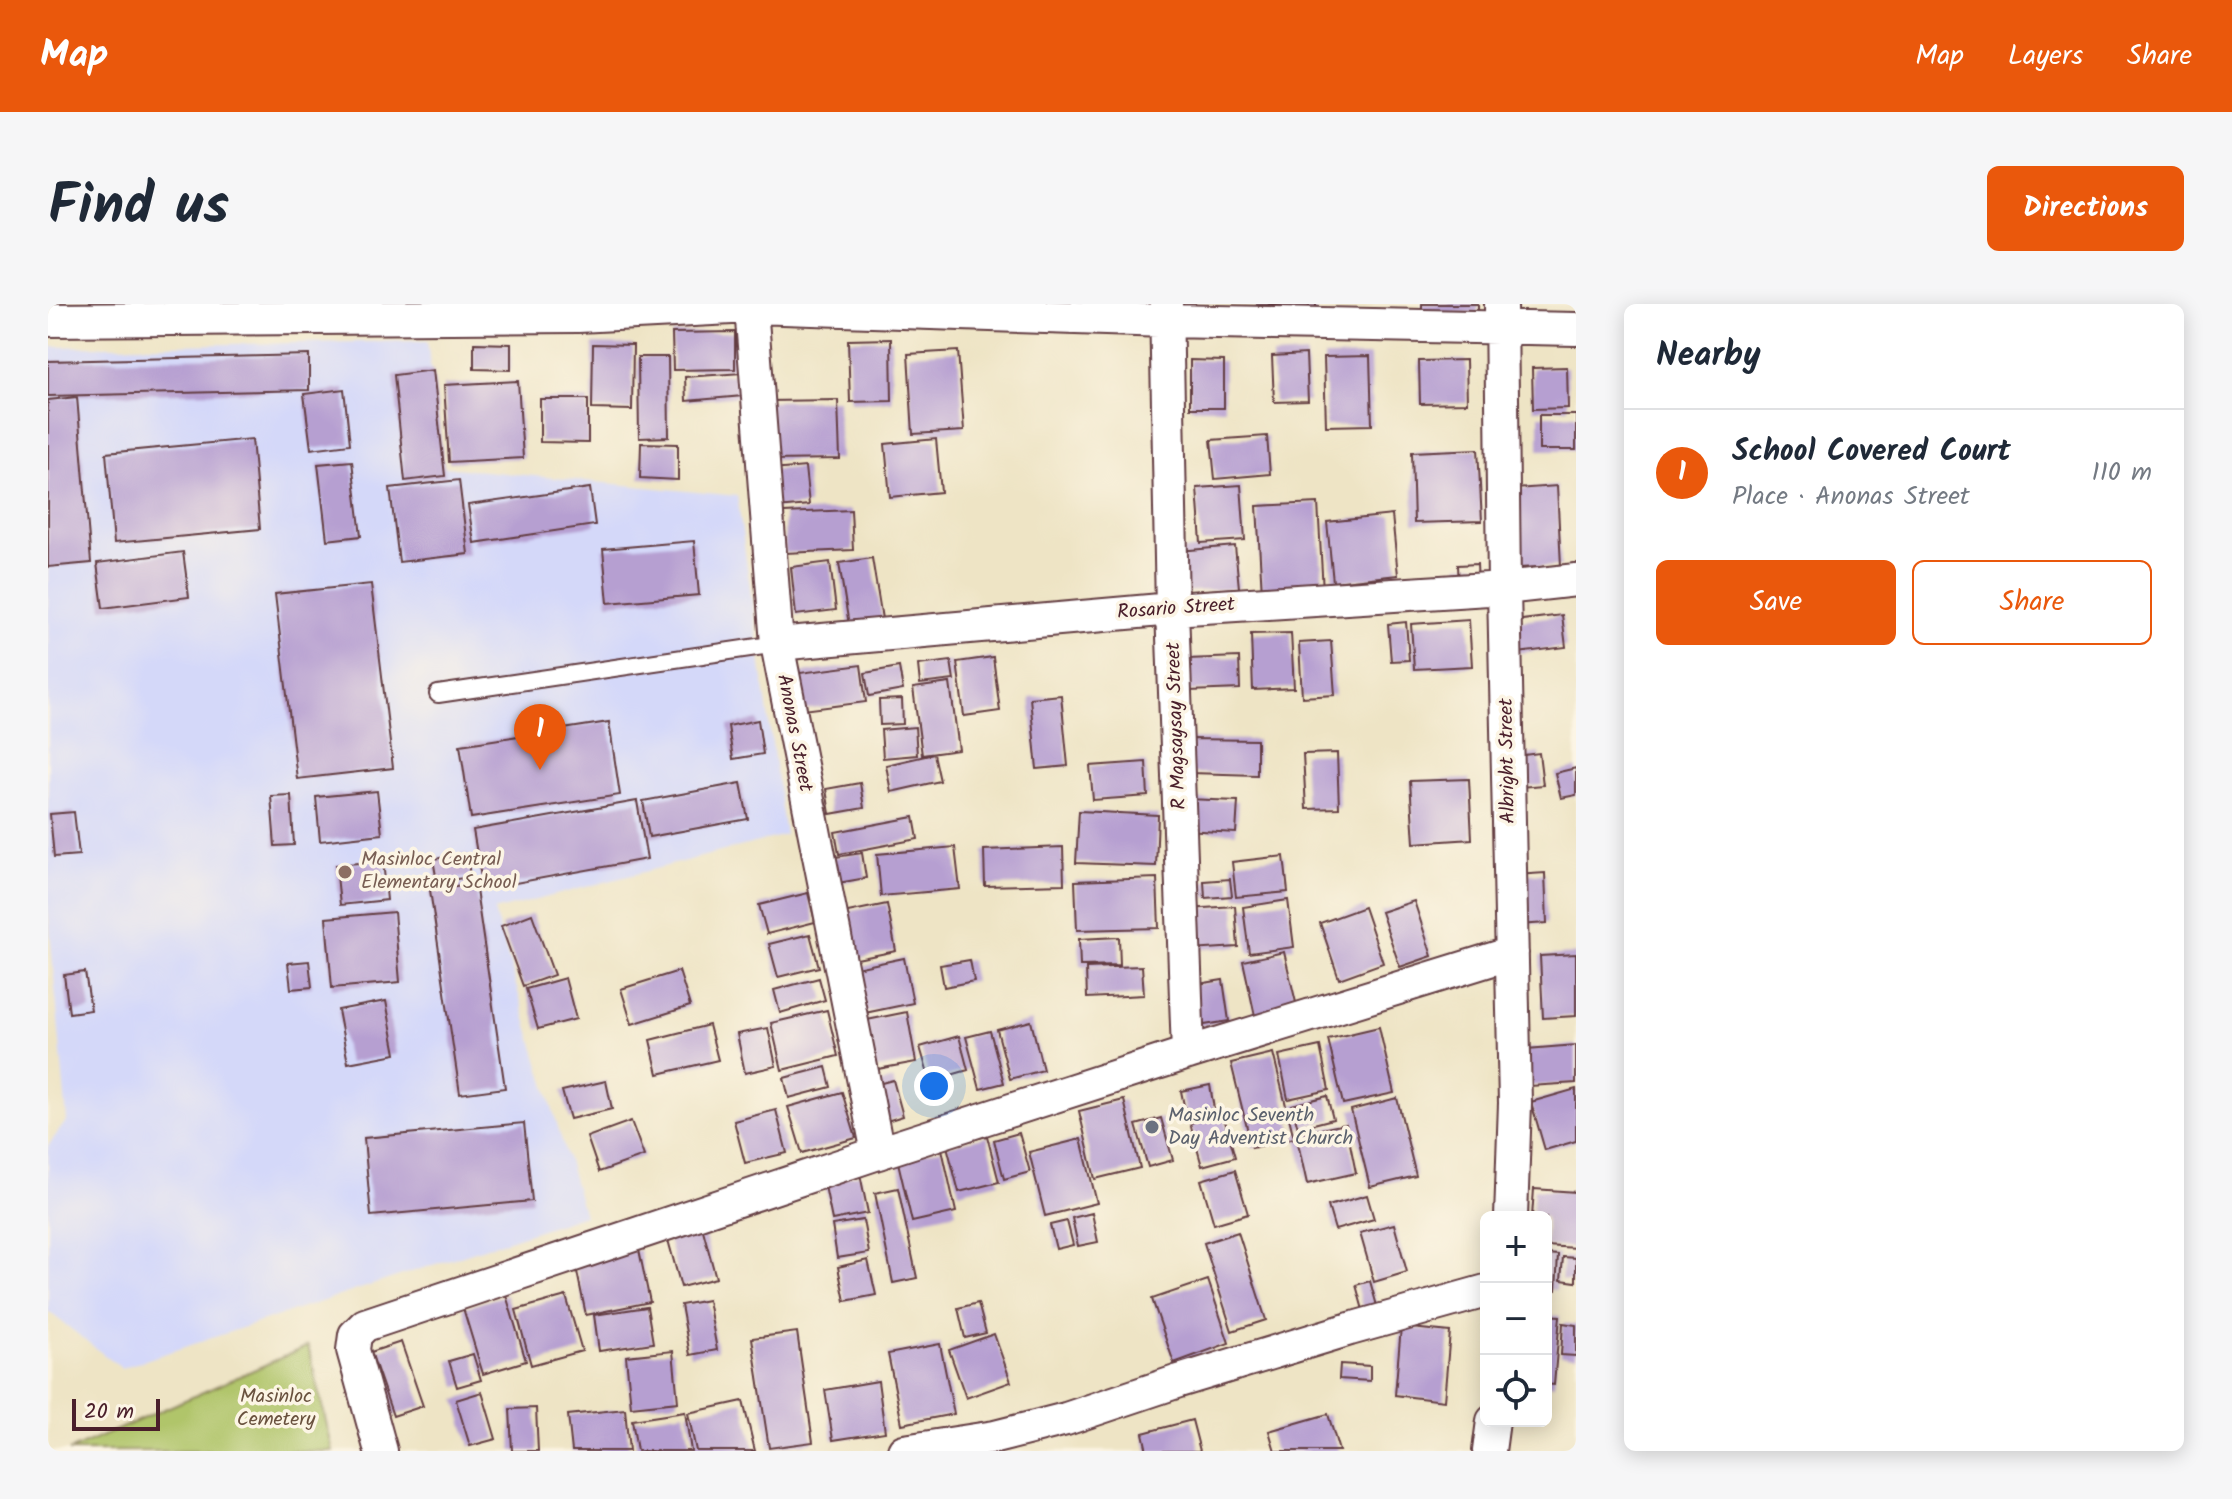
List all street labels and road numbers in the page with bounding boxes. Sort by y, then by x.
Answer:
street label: Rosario Street [1116,589,1236,629]
street label: R Magsaysay Street [1158,641,1196,810]
street label: Anonas Street [767,671,821,795]
street label: Albright Street [1491,698,1525,824]

